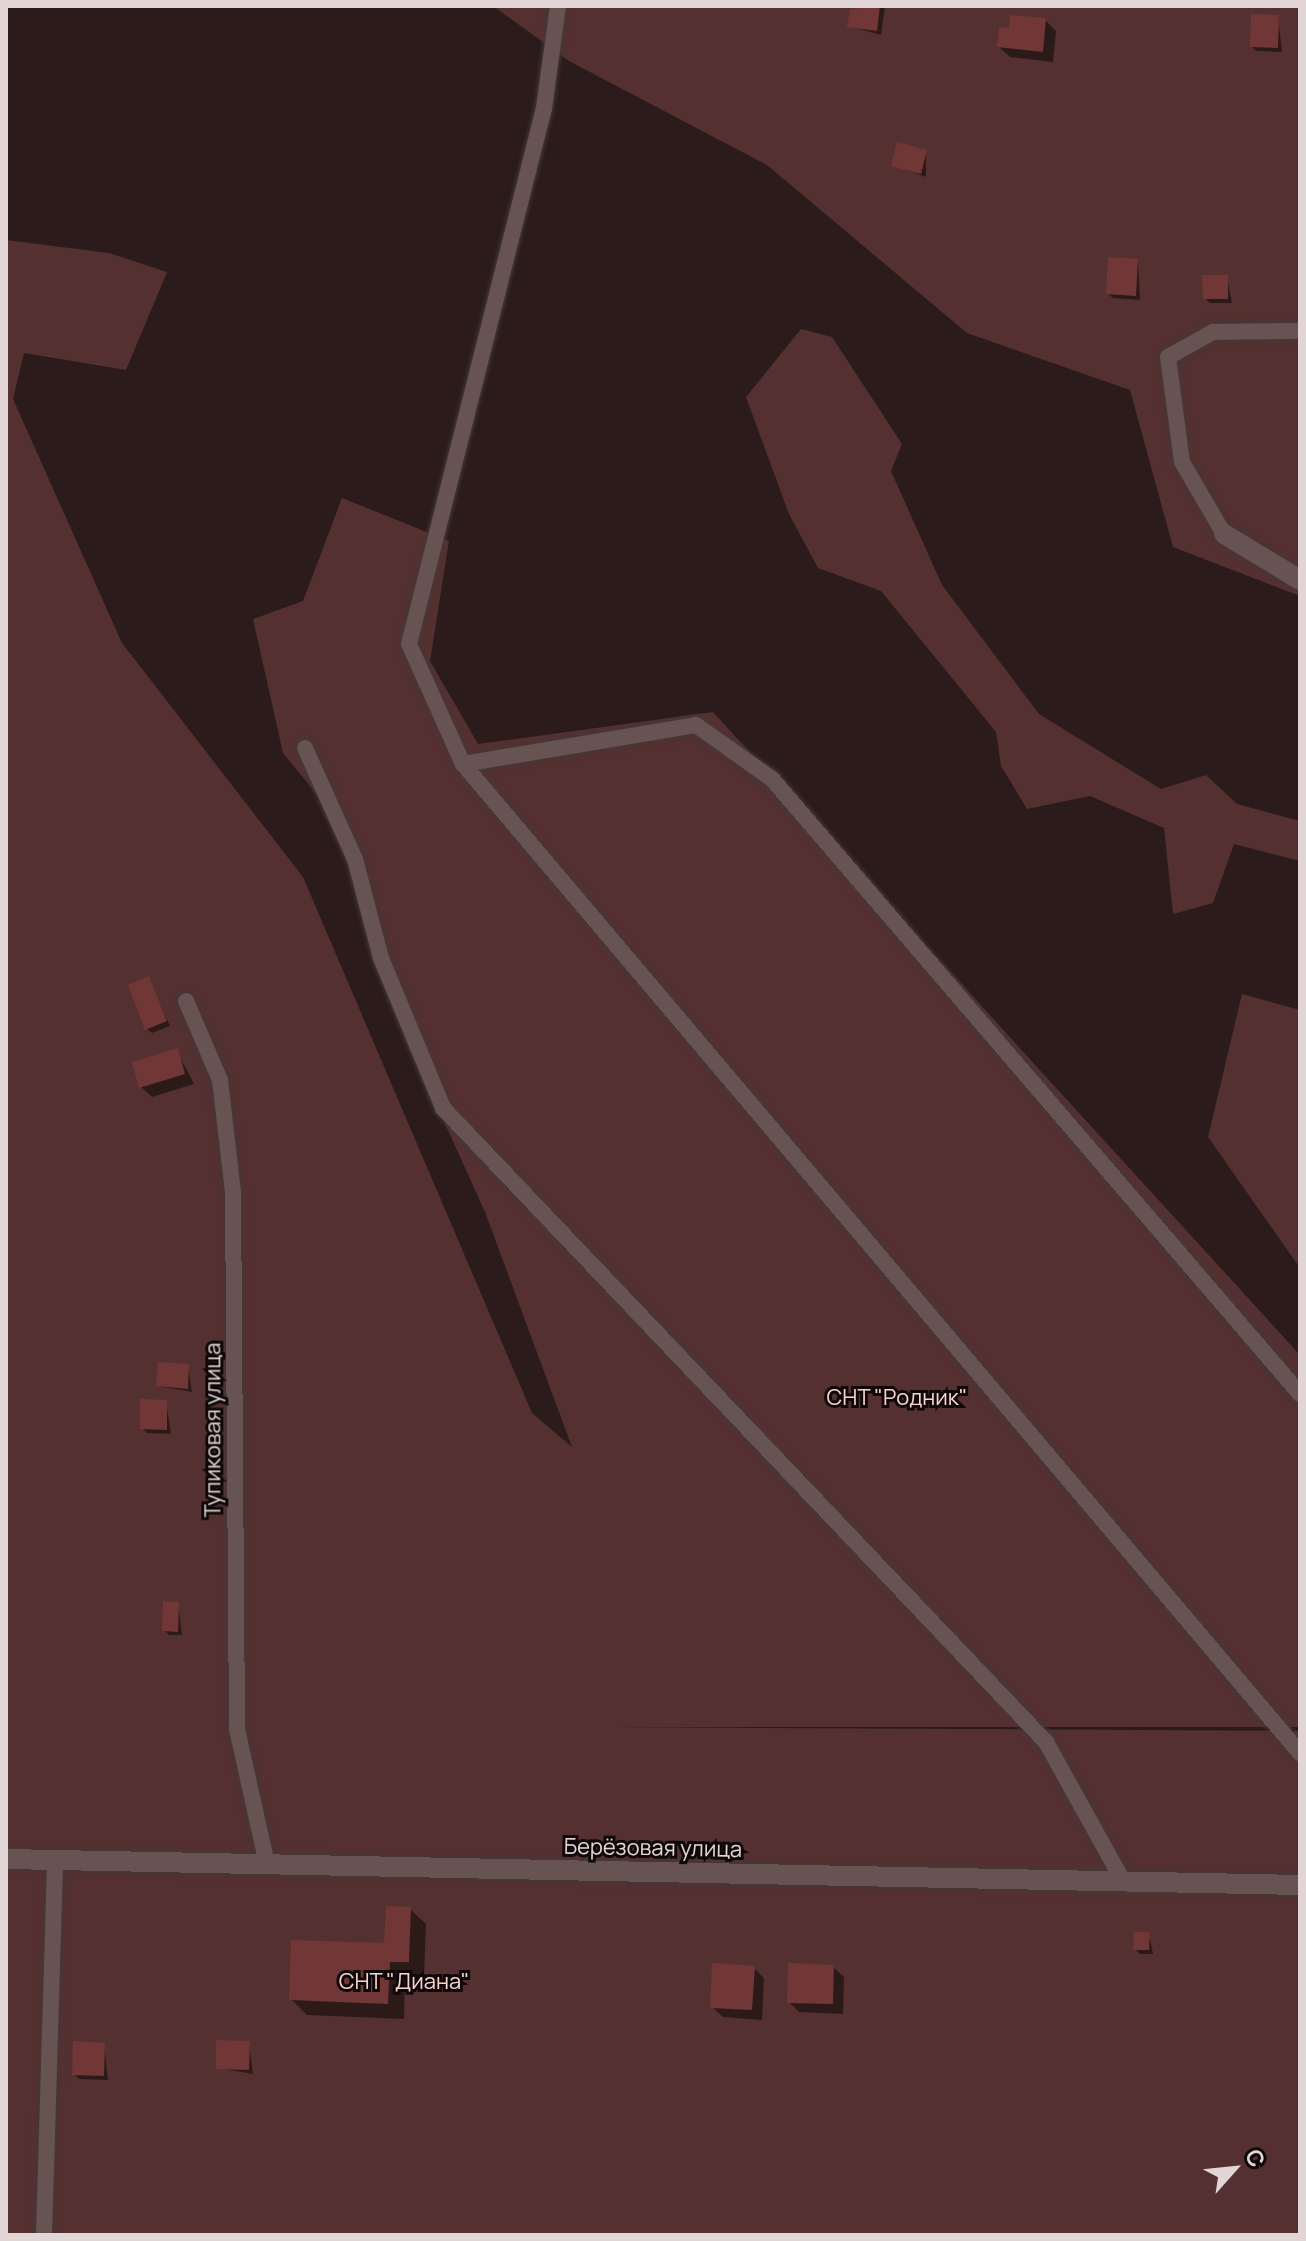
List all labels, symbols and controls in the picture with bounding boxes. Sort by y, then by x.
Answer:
street label: Тупиковая улица [200,1343,226,1517]
park label: СНТ "Родник" [826,1385,968,1411]
street label: Берёзовая улица [564,1833,742,1863]
park label: СНТ "Диана" [338,1969,470,1995]
north arrow [1194,2129,1274,2209]
text: С [1238,2144,1272,2172]

